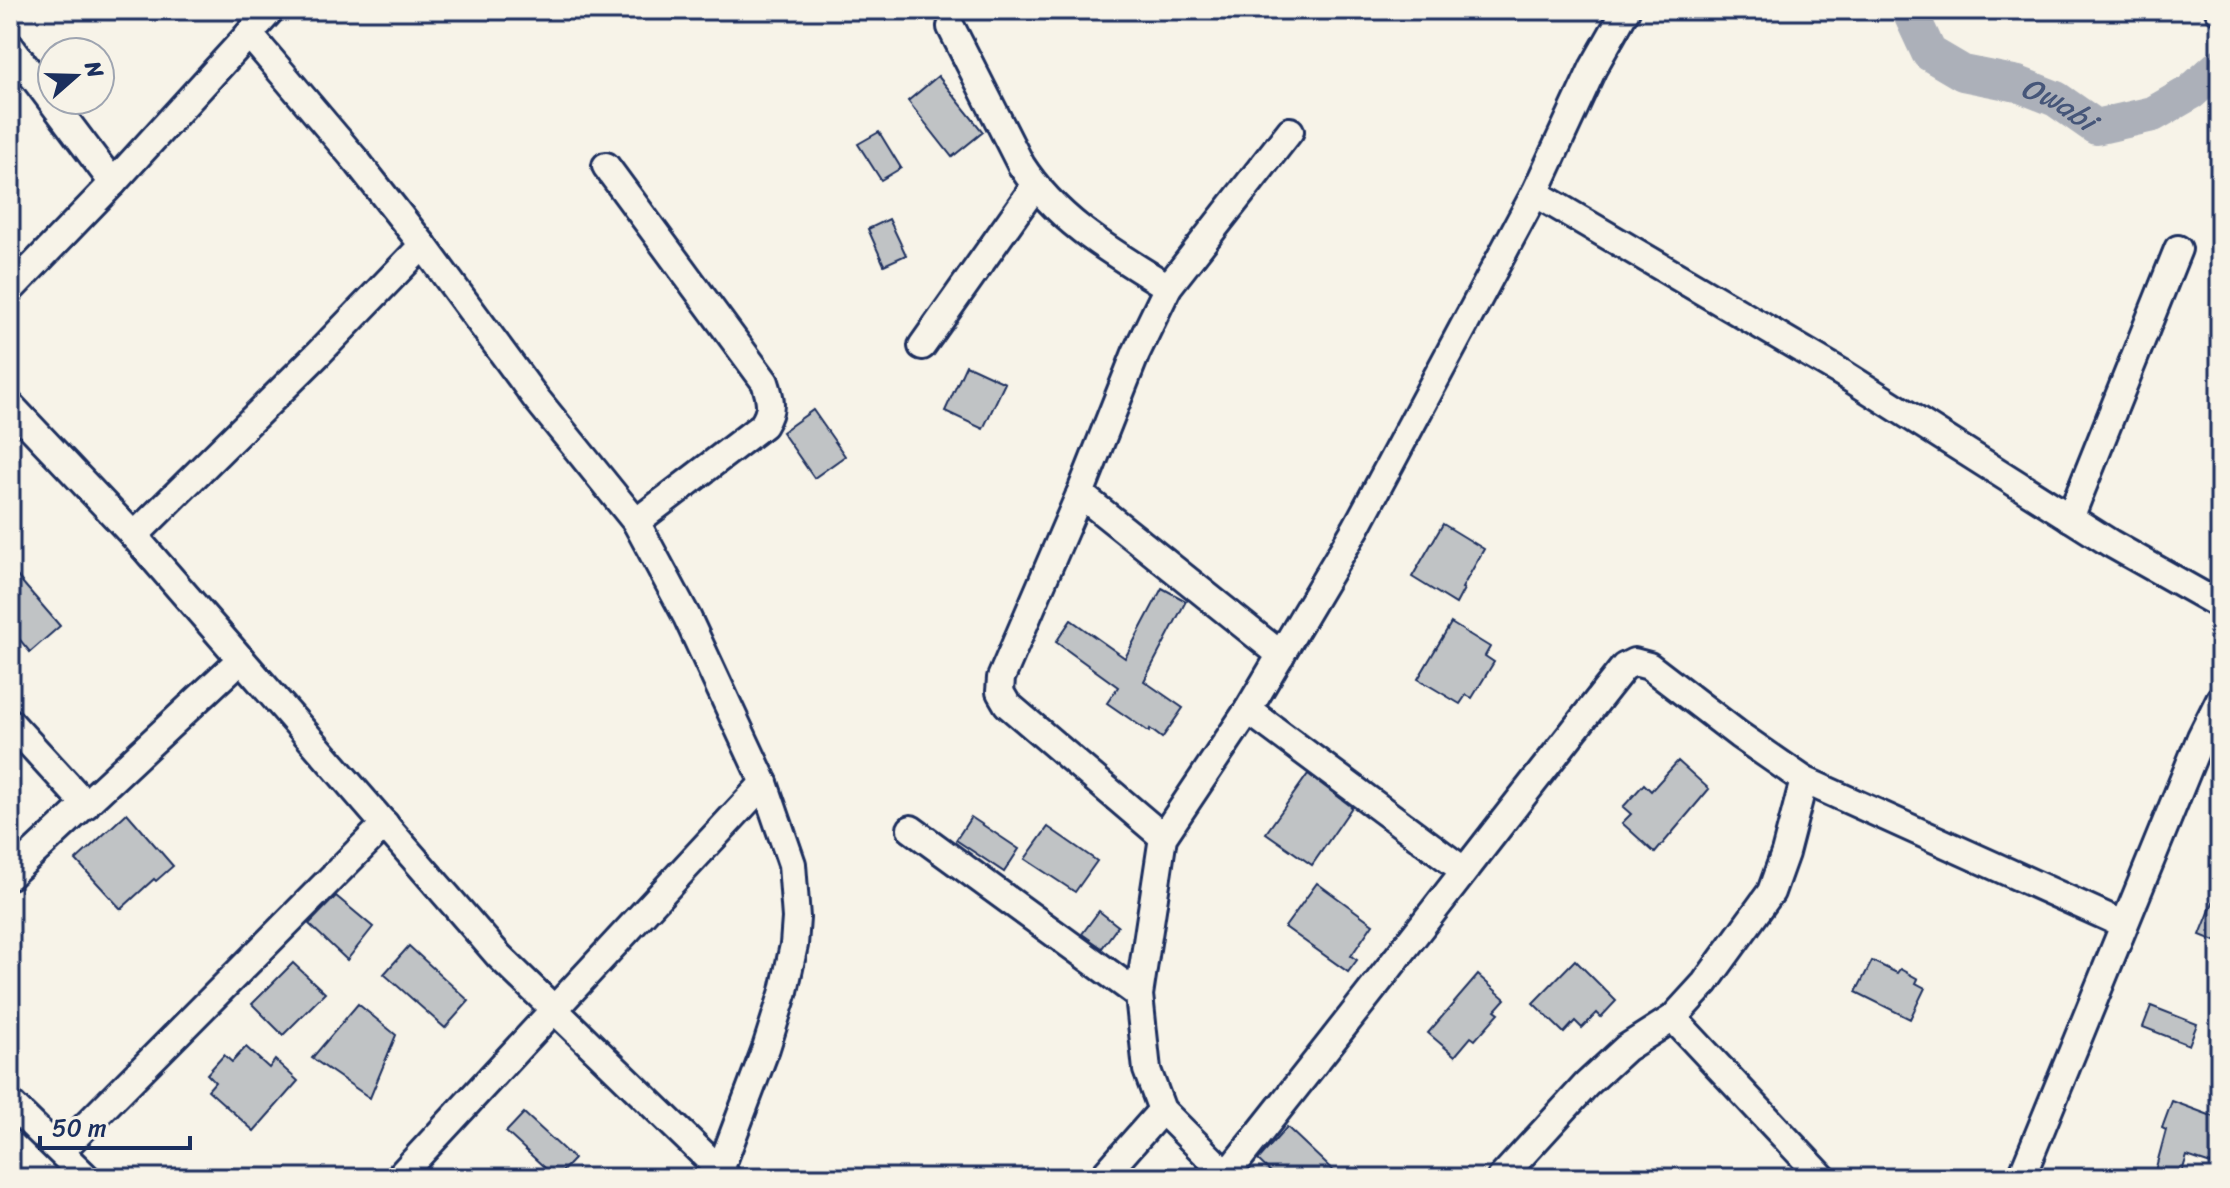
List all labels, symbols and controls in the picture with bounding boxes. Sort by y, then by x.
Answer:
north arrow [36,36,116,116]
text: N [73,55,116,84]
water label: Owabi [2013,61,2112,150]
scale bar [40,1100,190,1150]
text: 50 m [52,1107,107,1149]

